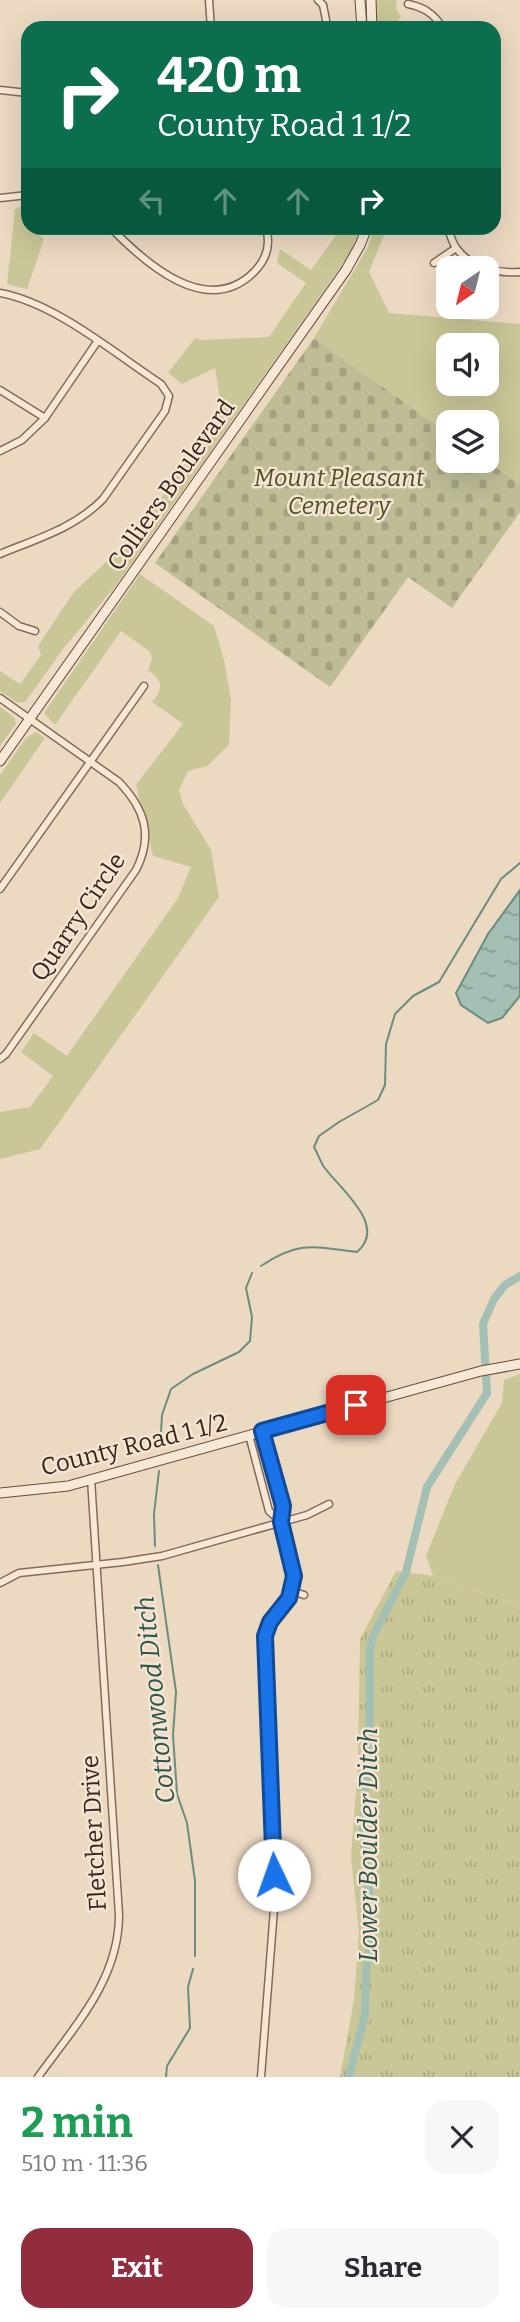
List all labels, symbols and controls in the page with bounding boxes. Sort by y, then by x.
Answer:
text: 420 m [157,46,301,105]
icon: right [42,49,133,140]
text: County Road 1 1/2 [157,106,412,144]
icon: left [133,182,171,220]
icon: ahead [206,182,244,220]
icon: ahead [279,182,317,220]
icon: right [352,182,390,220]
north arrow [436,256,499,318]
map controls [436,256,499,473]
button: sound [436,333,499,396]
street label: Colliers Boulevard [102,394,240,576]
button: layers [436,410,499,473]
park label: Mount Pleasant Cemetery [254,464,425,520]
street label: Quarry Circle [25,848,131,986]
pin [326,1375,386,1435]
icon: arrive [337,1386,375,1424]
street label: County Road 1 1/2 [38,1408,230,1482]
water label: Cottonwood Ditch [129,1595,182,1805]
water label: Lower Boulder Ditch [353,1728,384,1962]
street label: Fletcher Drive [76,1754,112,1912]
position arrow [237,1838,311,1912]
text: 2 min [21,2098,133,2148]
button: close [425,2100,499,2174]
text: 510 m · 11:36 [21,2149,148,2177]
button: Exit [21,2228,253,2308]
button: Share [267,2228,499,2308]

